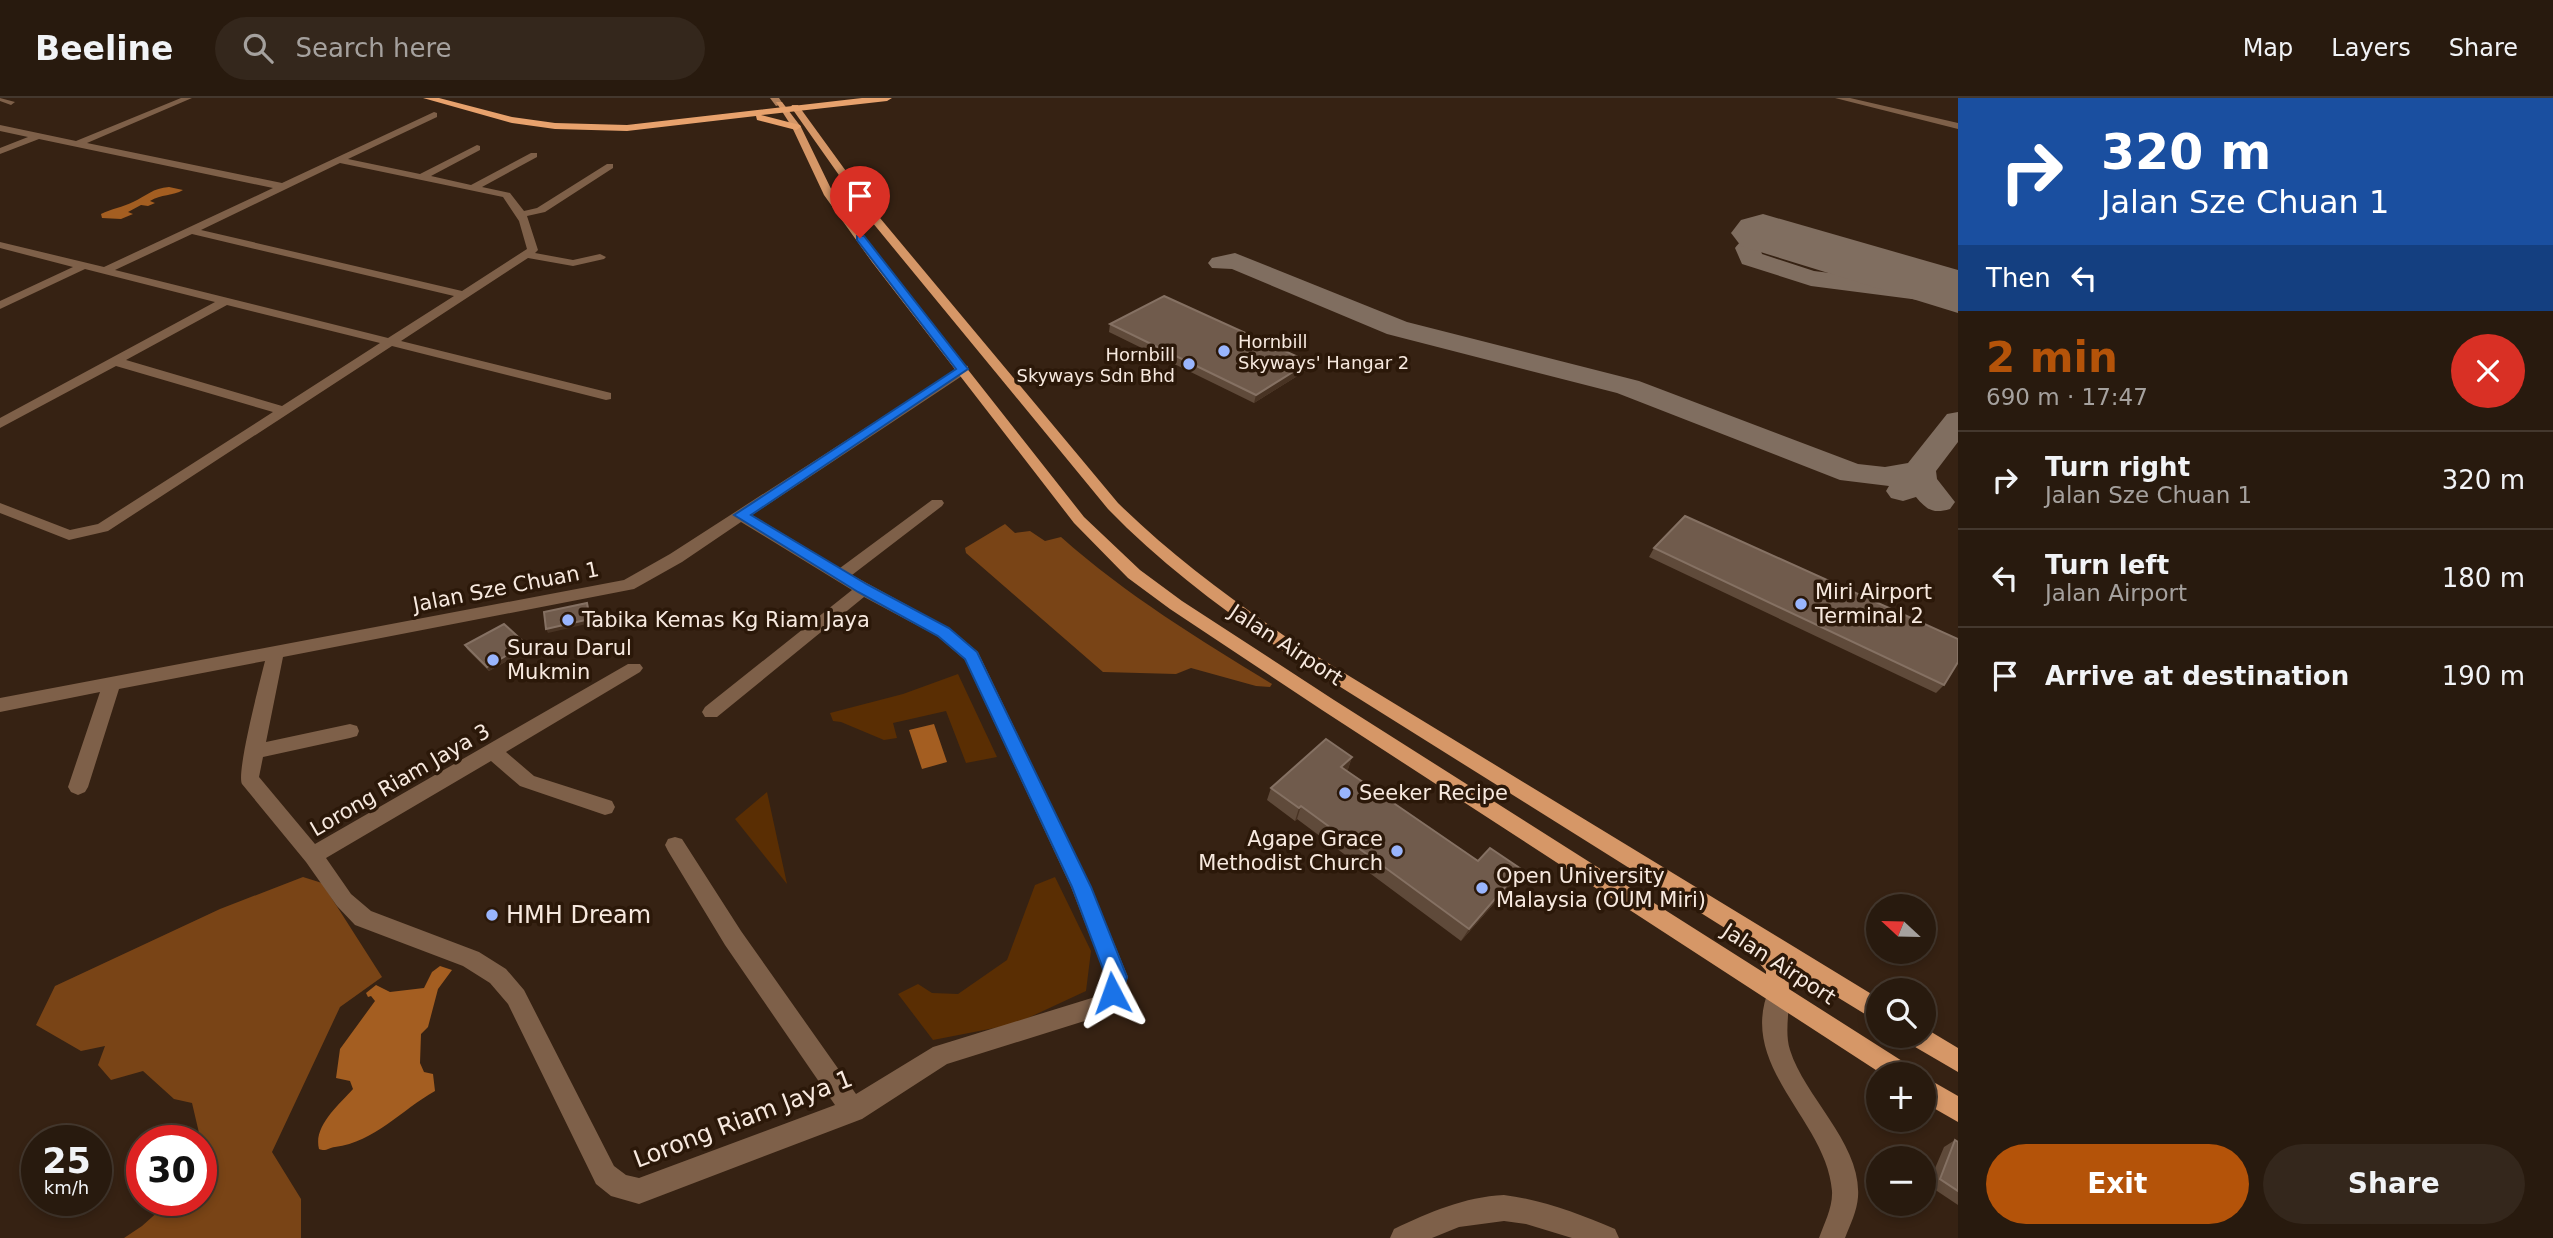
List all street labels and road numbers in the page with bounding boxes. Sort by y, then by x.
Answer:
street label: Jalan Sze Chuan 1 [409,557,601,617]
street label: Jalan Airport [1223,599,1347,690]
street label: Lorong Riam Jaya 3 [306,719,494,841]
street label: Jalan Airport [1716,918,1840,1009]
street label: Lorong Riam Jaya 1 [630,1064,856,1174]

